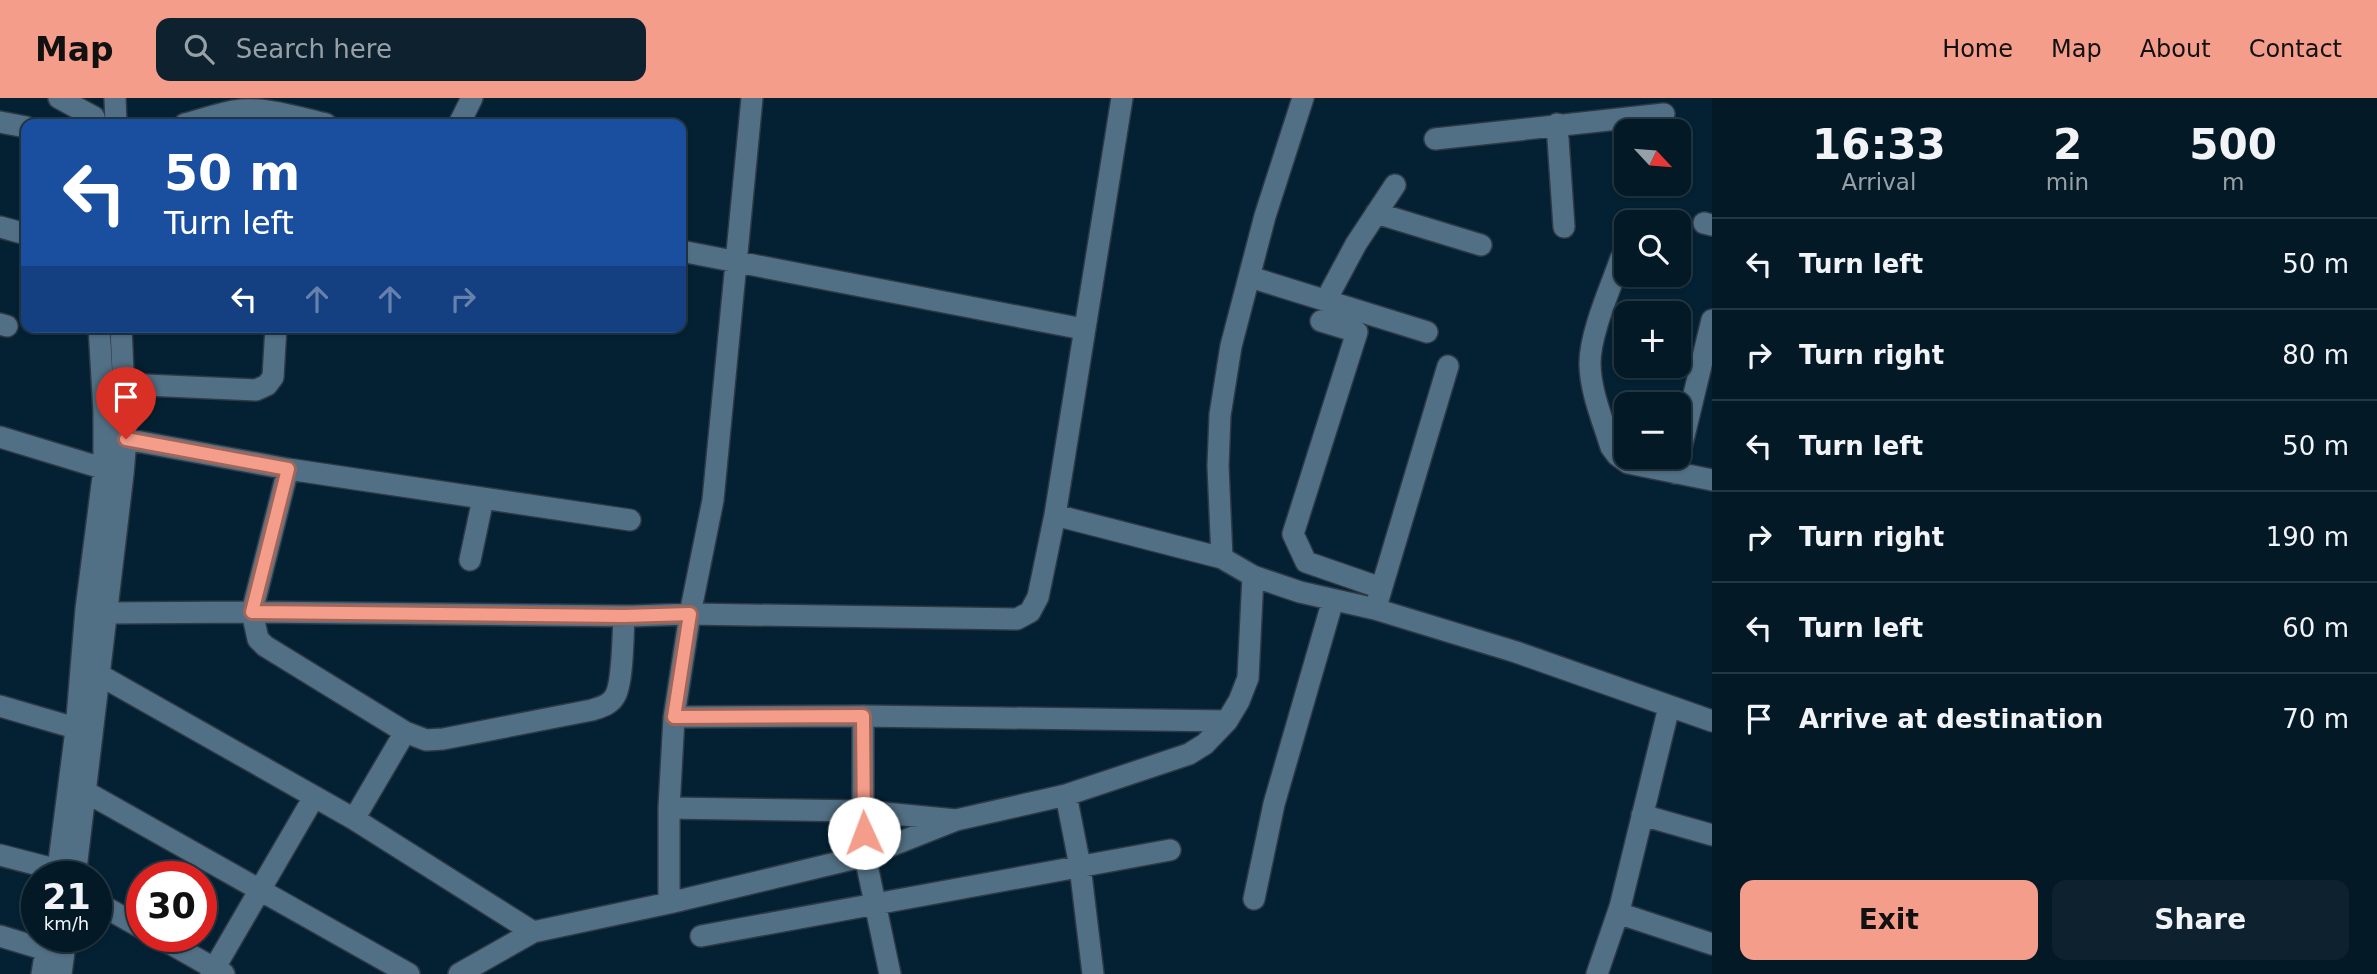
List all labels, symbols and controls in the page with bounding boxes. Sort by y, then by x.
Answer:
search box [156,18,646,81]
text: Map [35,30,114,69]
icon: search [180,30,218,68]
text: Search here [236,34,392,64]
text: Home [1942,35,2013,63]
text: Map [2051,35,2102,63]
text: About [2140,35,2211,63]
text: Contact [2249,35,2342,63]
north arrow [1614,119,1690,196]
map controls [1614,119,1691,469]
text: 16:33 [1812,120,1946,169]
text: 2 [2053,120,2082,169]
text: 500 [2189,120,2277,169]
text: 50 m [164,145,300,202]
icon: left [49,147,140,238]
text: Arrival [1842,169,1916,195]
text: min [2046,169,2089,195]
text: m [2222,169,2244,195]
text: Turn left [164,204,294,242]
button: search [1614,210,1691,287]
icon: left [1740,245,1778,283]
text: Turn left [1799,249,1923,279]
text: 50 m [2282,249,2349,279]
icon: left [225,280,263,318]
icon: ahead [298,280,336,318]
icon: ahead [371,280,409,318]
icon: right [444,280,482,318]
button: + [1614,301,1691,378]
icon: right [1740,336,1778,374]
text: Turn right [1799,340,1944,370]
text: 80 m [2282,340,2349,370]
pin [96,367,156,439]
icon: arrive [107,378,145,416]
button: − [1614,392,1691,469]
icon: left [1740,427,1778,465]
text: Turn left [1799,431,1923,461]
text: 50 m [2282,431,2349,461]
icon: right [1740,518,1778,556]
text: Turn right [1799,522,1944,552]
text: 190 m [2266,522,2349,552]
icon: left [1740,609,1778,647]
text: Turn left [1799,613,1923,643]
text: 60 m [2282,613,2349,643]
icon: arrive [1740,700,1778,738]
text: Arrive at destination [1799,704,2103,734]
text: 70 m [2282,704,2349,734]
position arrow [827,796,901,870]
speed limit sign: 30 [126,861,217,952]
text: 21 [42,877,91,917]
button: Exit [1740,880,2038,960]
button: Share [2052,880,2349,960]
text: km/h [44,913,89,934]

